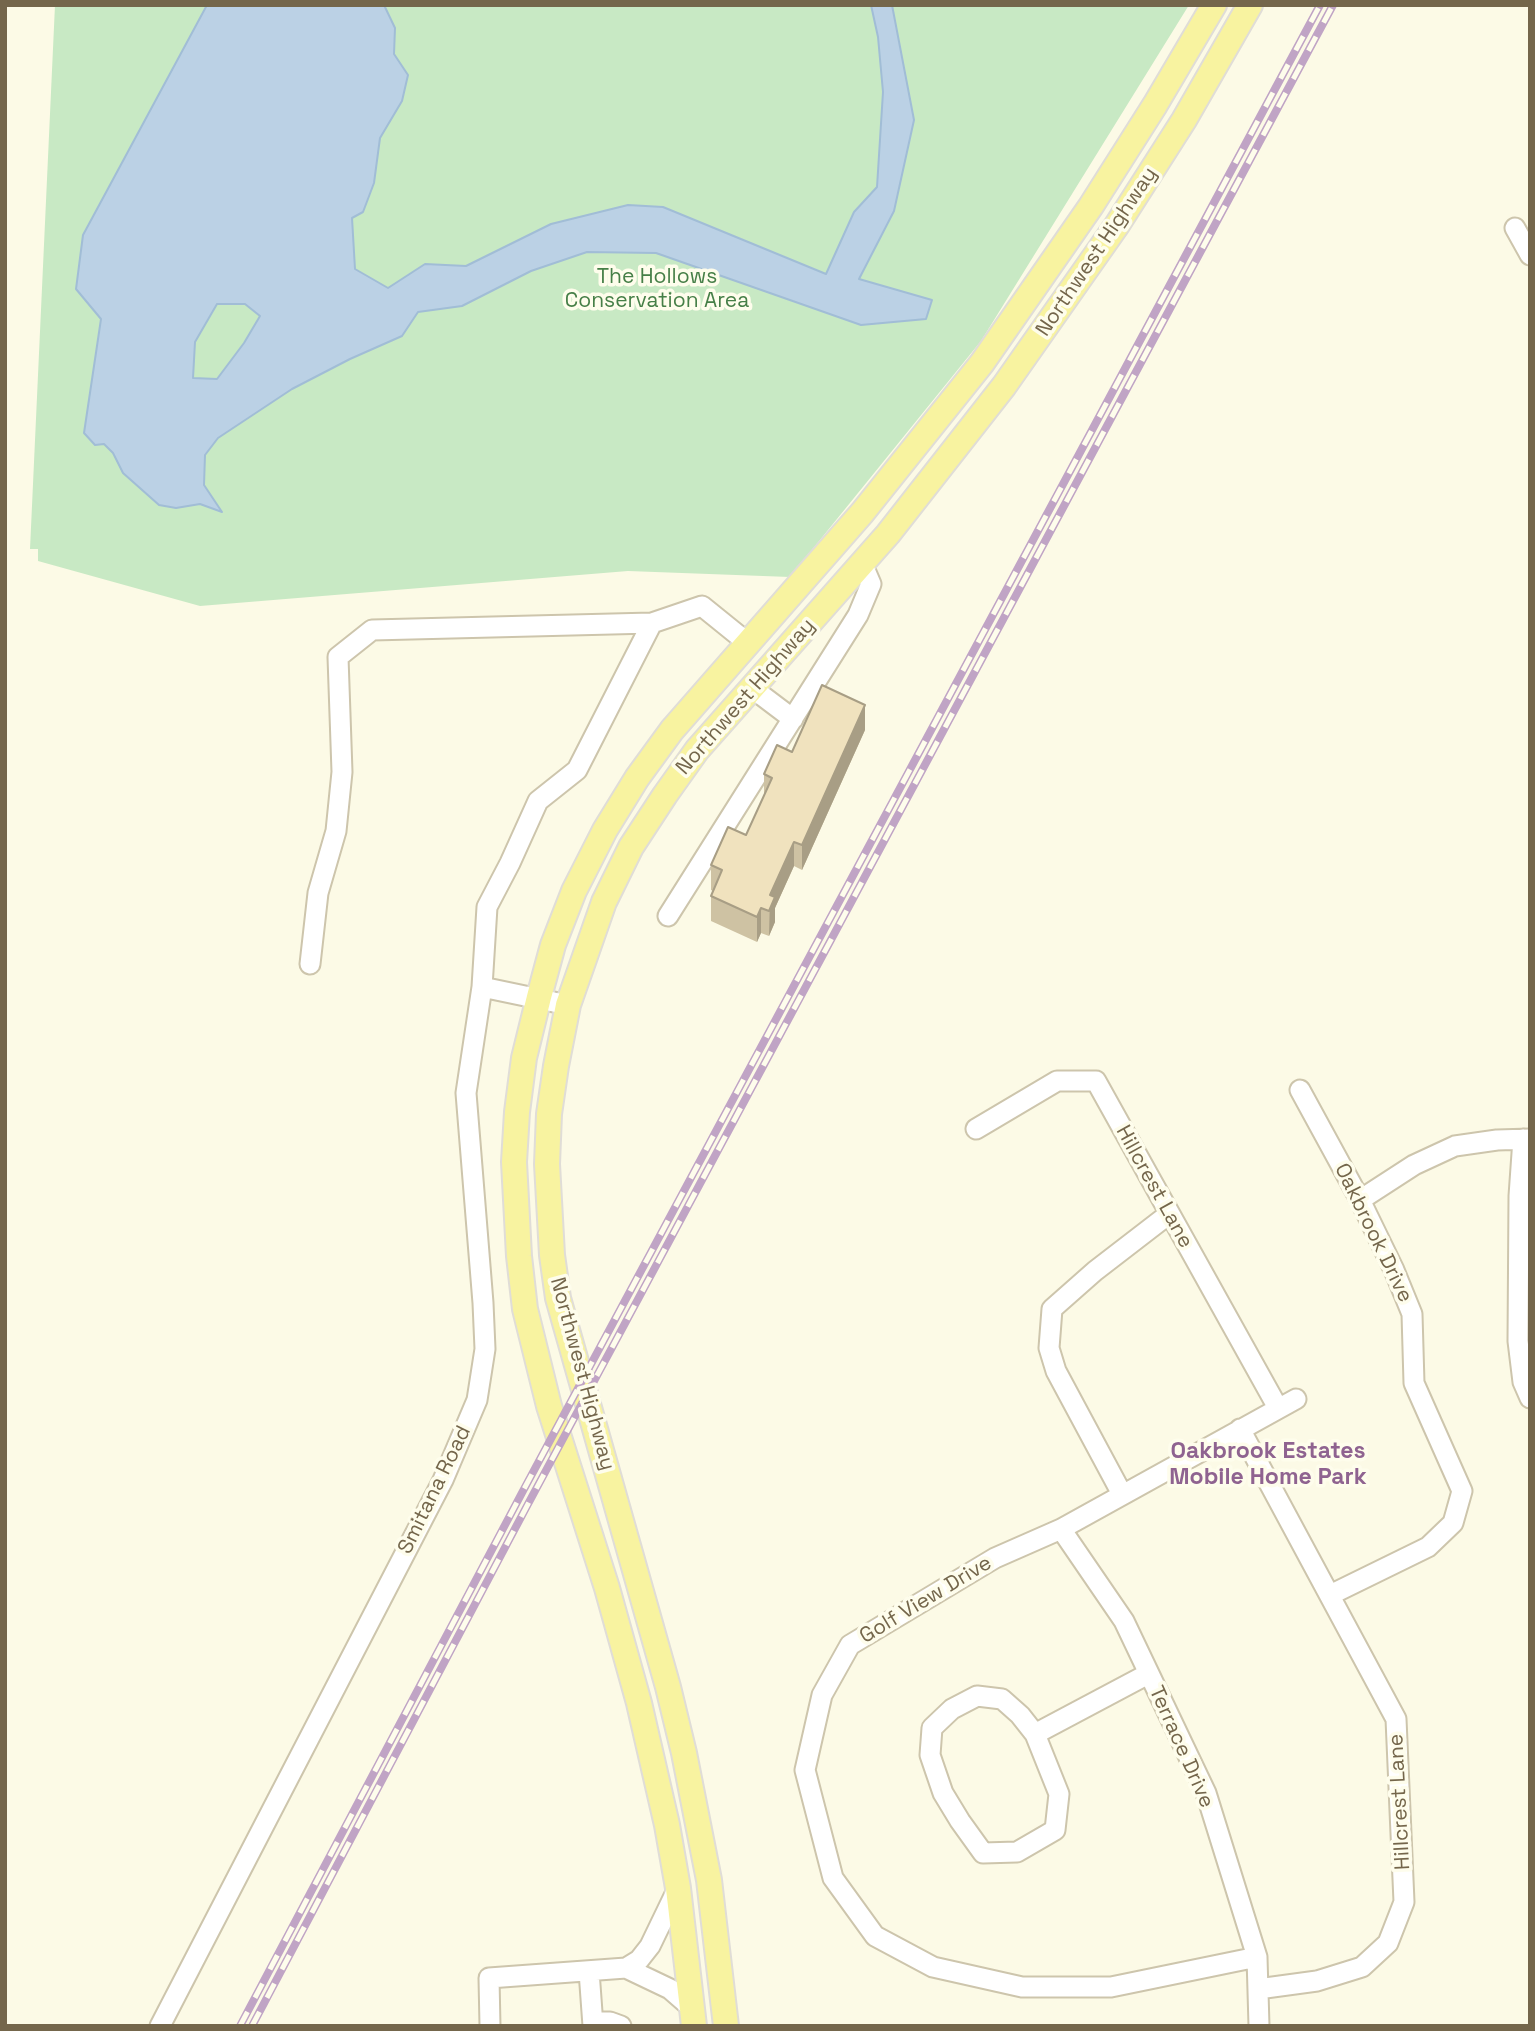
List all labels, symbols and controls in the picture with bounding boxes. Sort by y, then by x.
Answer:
street label: Northwest Highway [1031,163,1163,341]
park label: The Hollows Conservation Area [565,264,749,314]
street label: Northwest Highway [671,614,821,780]
street label: Hillcrest Lane [1110,1121,1198,1253]
street label: Oakbrook Drive [1328,1159,1418,1307]
street label: Northwest Highway [544,1275,620,1473]
street label: Smitana Road [393,1422,477,1558]
district label: Oakbrook Estates Mobile Home Park [1169,1438,1367,1492]
street label: Golf View Drive [855,1551,997,1649]
street label: Terrace Drive [1143,1682,1219,1812]
street label: Hillcrest Lane [1384,1733,1416,1871]

